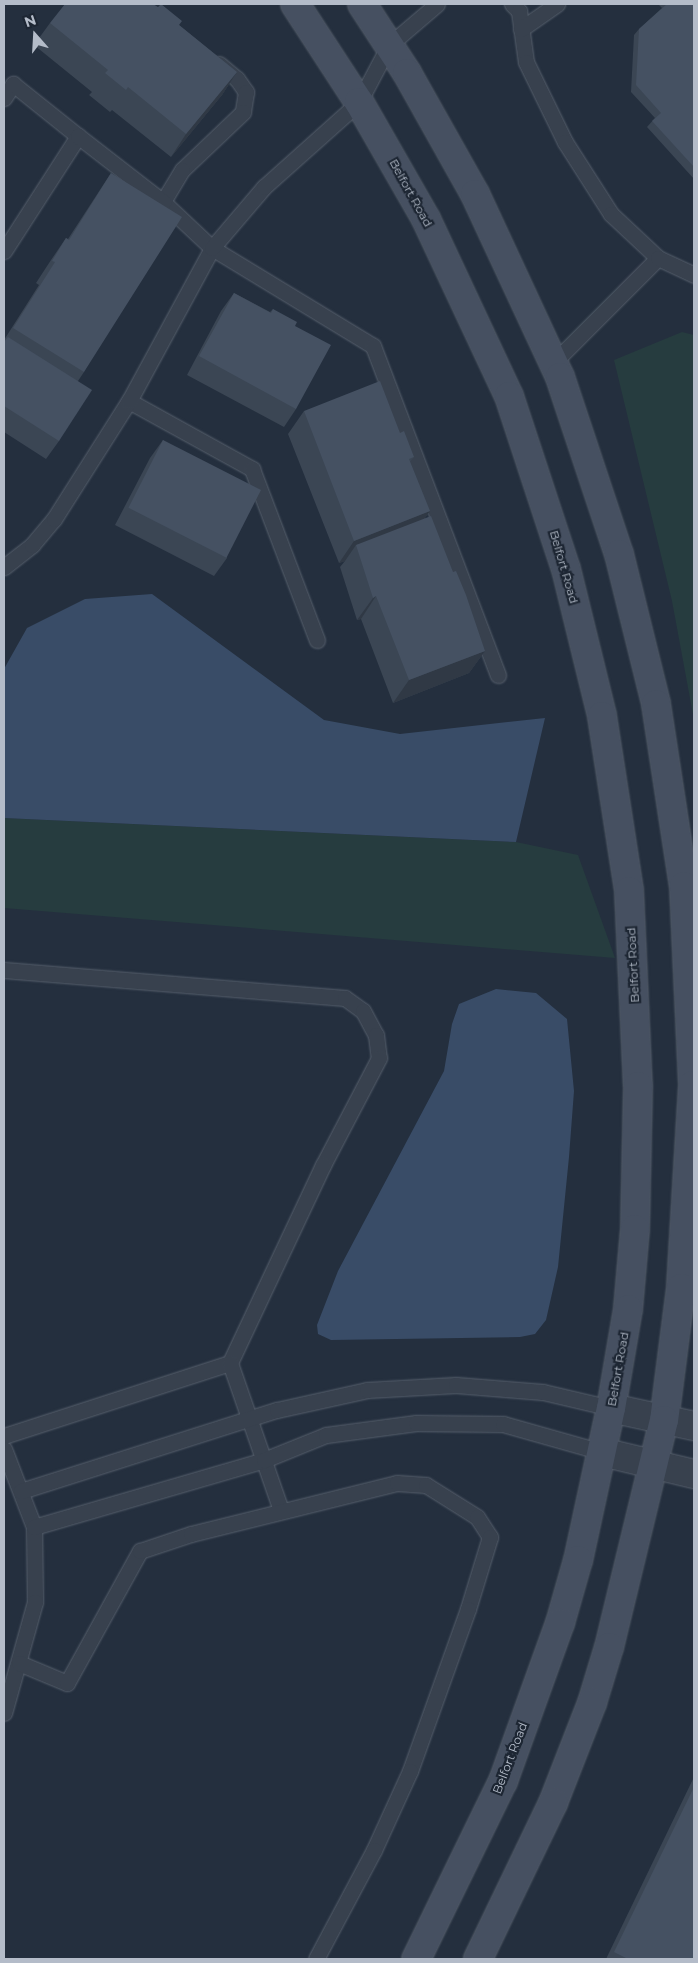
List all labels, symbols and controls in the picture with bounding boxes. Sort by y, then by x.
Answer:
north arrow [10,10,60,60]
text: N [22,10,38,31]
street label: Belfort Road [386,157,436,229]
street label: Belfort Road [547,529,581,605]
street label: Belfort Road [624,927,642,1003]
street label: Belfort Road [604,1331,632,1407]
street label: Belfort Road [490,1720,530,1796]

